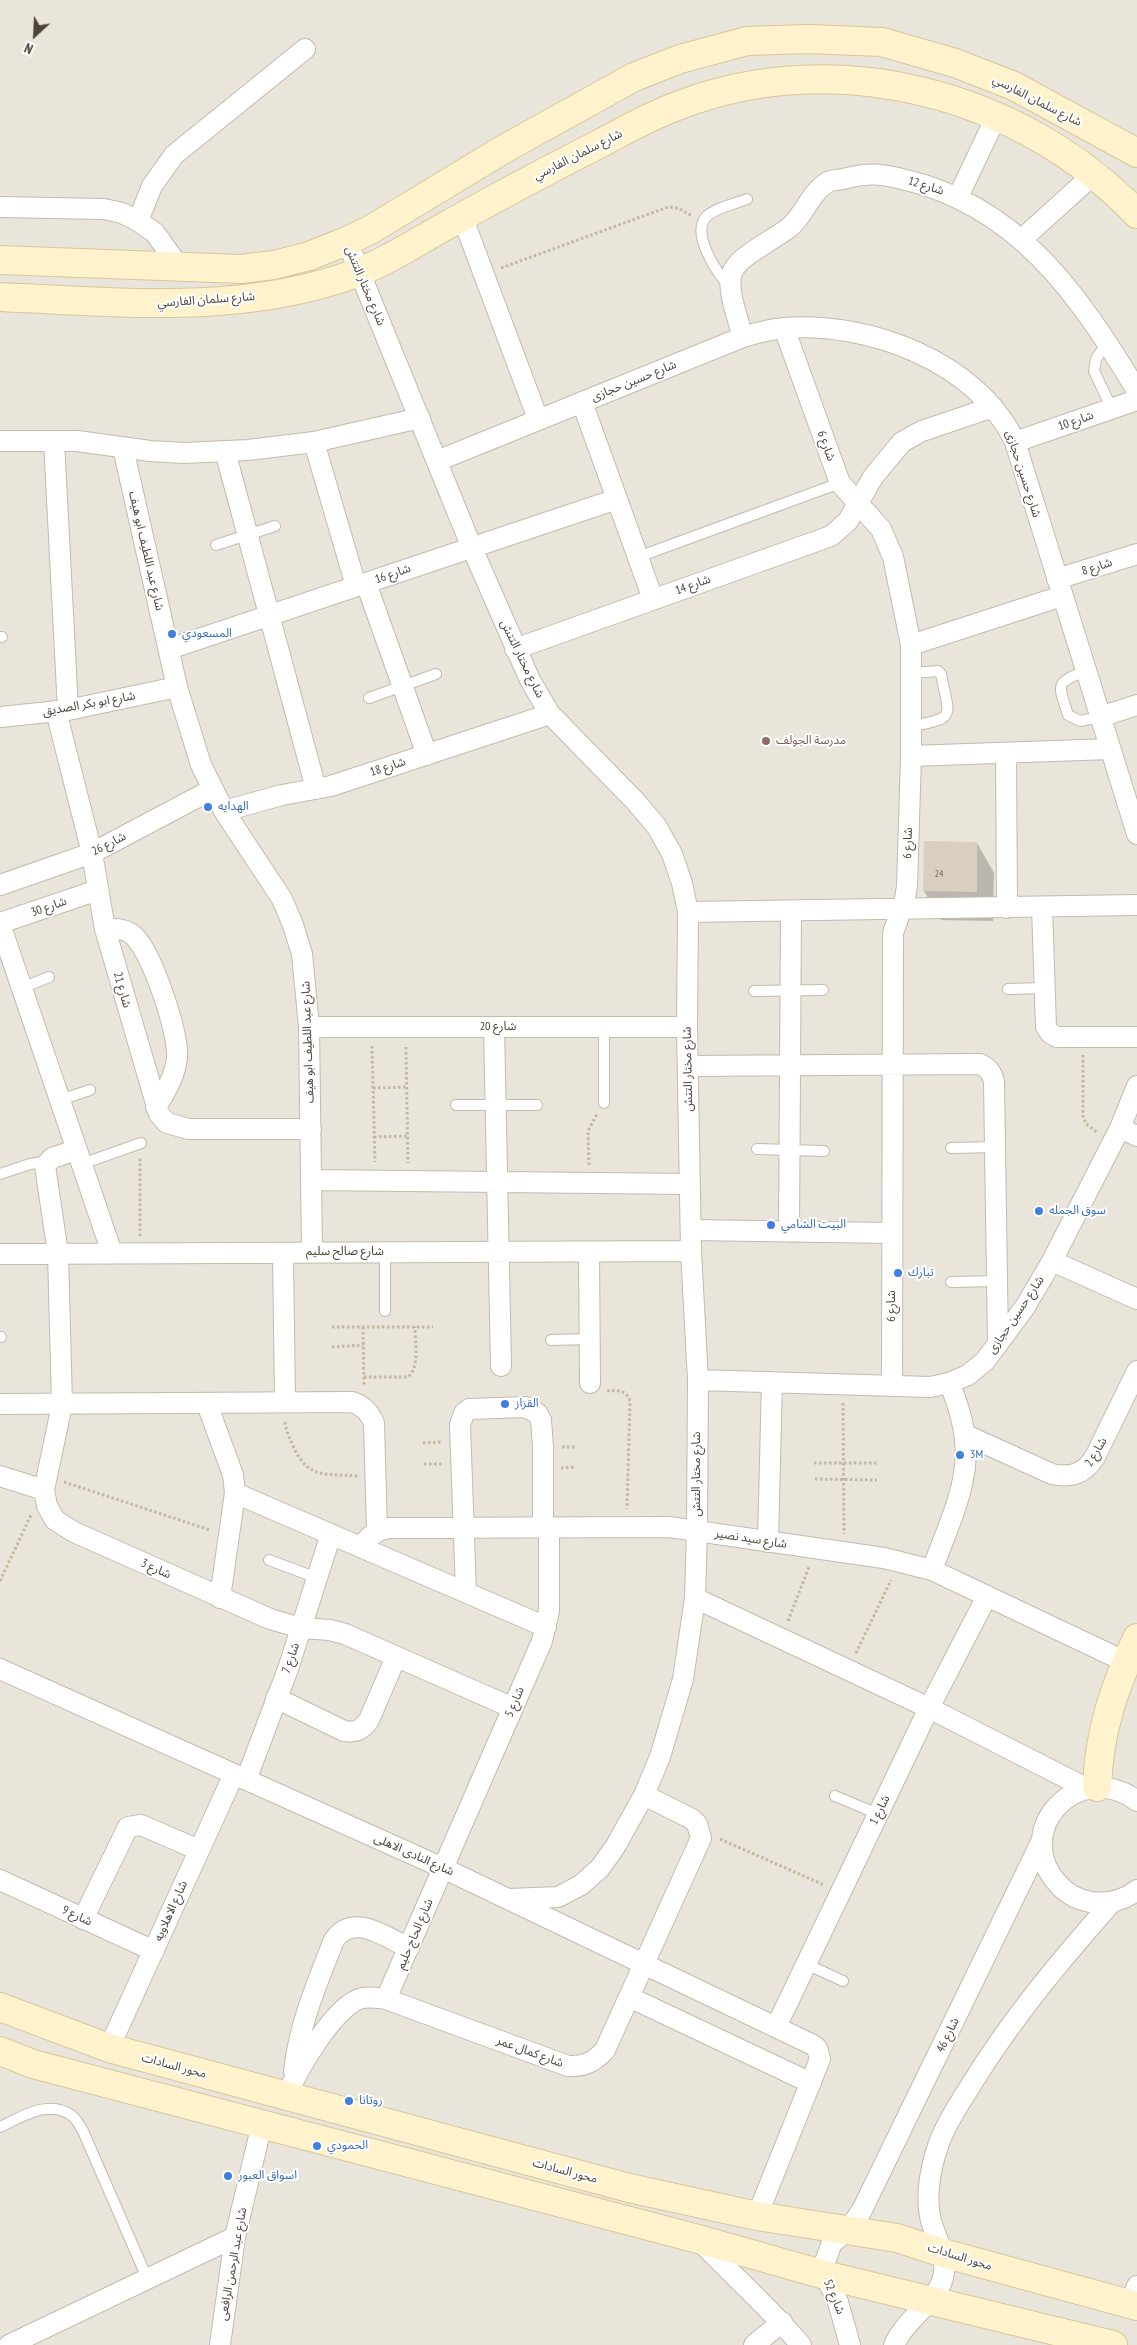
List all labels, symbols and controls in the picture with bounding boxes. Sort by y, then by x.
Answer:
north arrow [10,10,60,60]
text: N [21,39,36,58]
street label: شارع سلمان الفارسي [990,72,1084,130]
street label: شارع سلمان الفارسي [531,126,625,184]
street label: شارع 12 [906,174,946,198]
street label: شارع مختار التتش [342,244,388,328]
street label: شارع سلمان الفارسي [157,289,255,311]
street label: شارع حسين حجازى [589,357,679,405]
street label: شارع 10 [1056,408,1096,434]
street label: شارع 6 [814,429,838,463]
street label: شارع حسين حجازى [1002,429,1044,519]
street label: شارع عبد اللطيف ابو هيف [125,490,167,612]
street label: شارع 8 [1080,555,1114,579]
street label: شارع 16 [373,561,413,587]
street label: شارع 14 [673,572,713,598]
street label: شارع مختار التتش [497,618,547,700]
place label: المسعودي [182,627,232,641]
marker: المسعودي [166,628,178,640]
street label: شارع ابو بكر الصديق [42,689,136,719]
place label: مدرسة الجولف [776,734,846,748]
marker: مدرسة الجولف [760,735,772,747]
street label: شارع 18 [368,754,408,780]
place label: الهدايه [218,800,249,814]
marker: الهدايه [202,801,214,813]
street label: شارع 6 [900,827,916,859]
street label: شارع 26 [89,829,129,859]
house number: 24 [935,868,943,880]
street label: شارع 30 [29,894,69,920]
street label: شارع 21 [110,970,134,1010]
street label: شارع عبد اللطيف ابو هيف [299,981,317,1103]
street label: شارع 20 [480,1020,516,1034]
street label: شارع مختار التتش [680,1026,696,1112]
place label: سوق الجمله [1049,1204,1106,1218]
marker: سوق الجمله [1033,1205,1045,1217]
place label: البيت الشامي [781,1218,846,1232]
marker: البيت الشامي [765,1219,777,1231]
street label: شارع صالح سليم [306,1245,384,1259]
place label: تبارك [908,1266,934,1280]
marker: تبارك [892,1267,904,1279]
street label: شارع حسين حجازى [985,1273,1047,1357]
street label: شارع 6 [885,1290,899,1322]
place label: القزاز [515,1397,539,1411]
marker: القزاز [499,1398,511,1410]
street label: شارع مختار التتش [690,1432,704,1516]
street label: شارع 2 [1082,1435,1110,1469]
place label: 3M [970,1448,983,1462]
marker: 3M [954,1449,966,1461]
street label: شارع سيد نصير [714,1526,788,1552]
street label: شارع 3 [139,1556,173,1582]
street label: شارع 7 [279,1641,303,1675]
street label: شارع 5 [502,1685,528,1719]
street label: شارع 1 [867,1793,893,1827]
street label: شارع النادى الاهلى [372,1831,456,1879]
street label: شارع الاهلاويه [151,1879,191,1943]
street label: شارع الحاج حليم [394,1897,436,1971]
street label: شارع 9 [60,1903,94,1929]
street label: شارع 46 [933,2015,963,2055]
street label: شارع كمال عمر [495,2033,565,2071]
street label: محور السادات [140,2050,208,2082]
place label: روتانا [359,2094,383,2108]
marker: روتانا [343,2095,355,2107]
place label: الحمودي [327,2139,368,2153]
marker: الحمودي [311,2140,323,2152]
street label: محور السادات [531,2155,599,2187]
place label: اسواق العبور [238,2169,297,2183]
marker: اسواق العبور [222,2170,234,2182]
street label: شارع عبد الرحمن الرافعى [216,2206,250,2322]
street label: محور السادات [926,2240,994,2274]
street label: شارع 52 [820,2277,848,2317]

